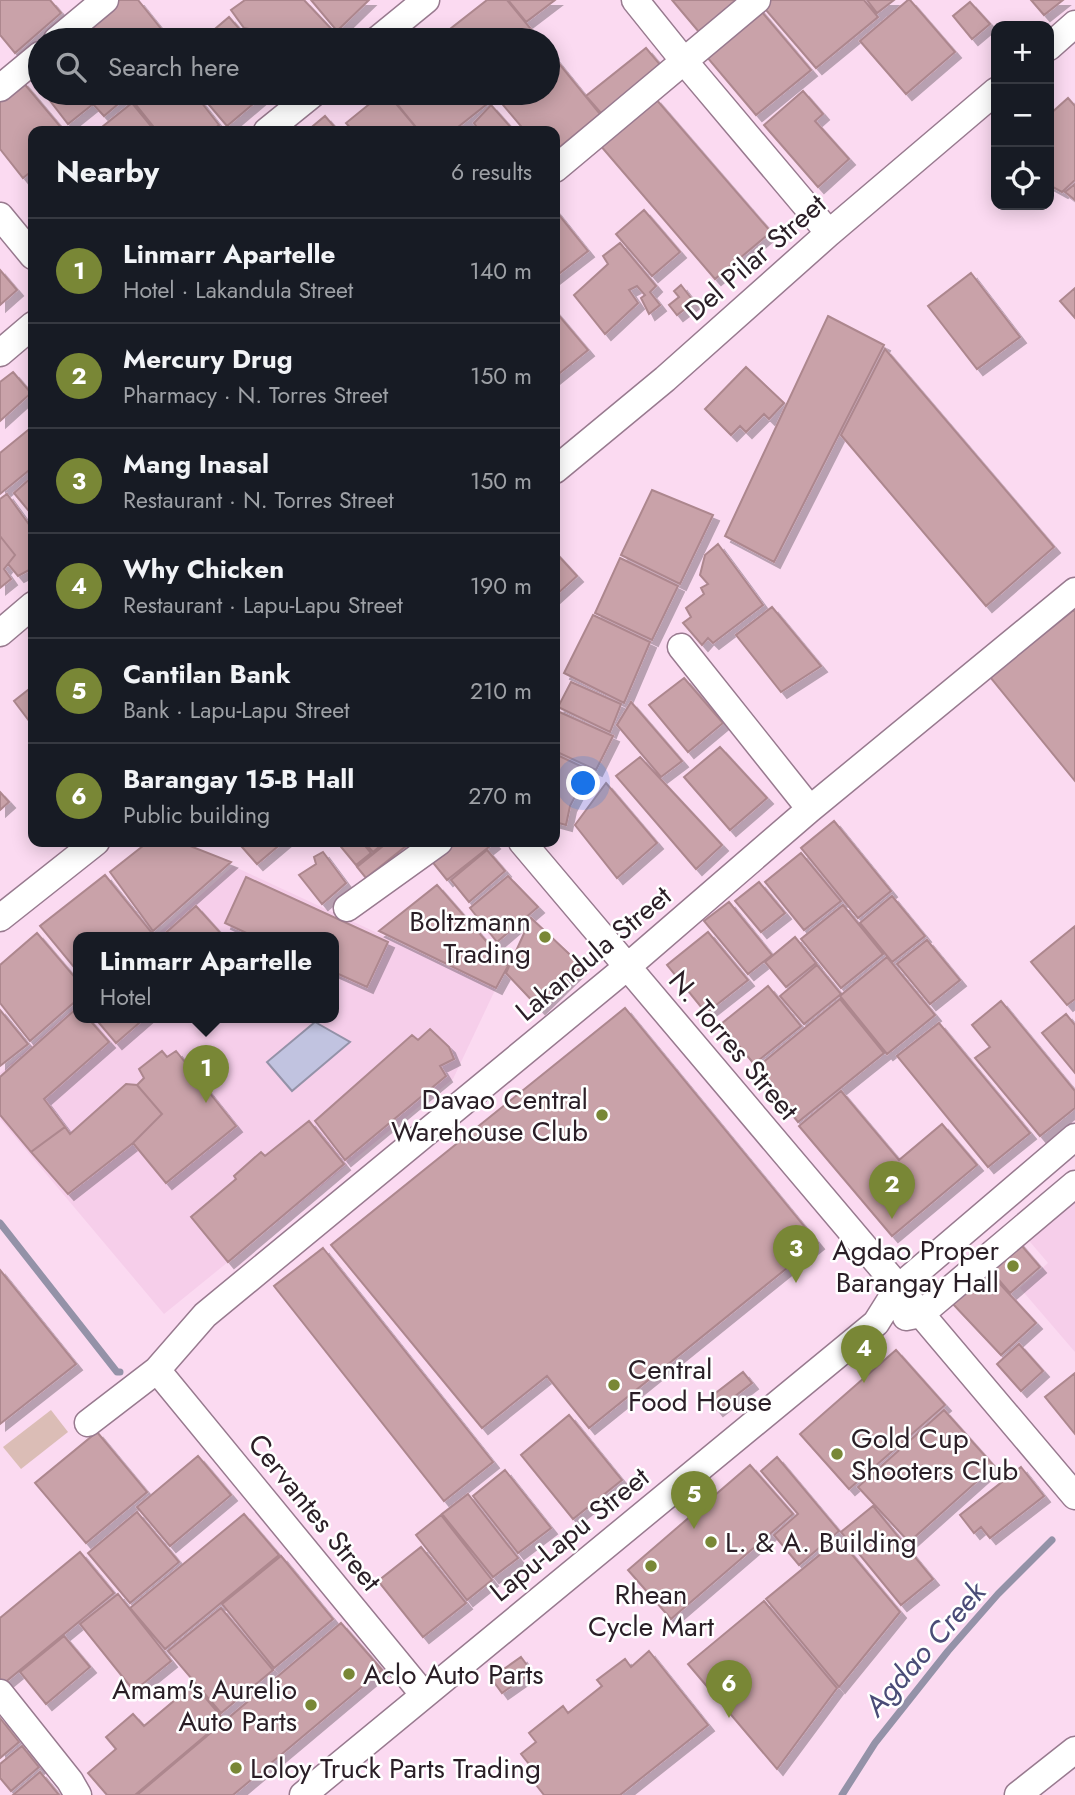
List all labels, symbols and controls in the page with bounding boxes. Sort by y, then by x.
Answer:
map controls [991,21,1054,210]
button: + [991,21,1054,84]
search box [28,28,560,105]
icon: search [52,48,90,86]
text: Search here [108,48,240,86]
button: − [991,84,1054,147]
button: locate [991,147,1054,210]
text: Nearby [56,150,159,193]
text: 6 results [451,155,532,189]
street label: Del Pilar Street [676,184,835,330]
text: Linmarr Apartelle [123,235,335,273]
text: 1 [73,254,85,288]
text: 140 m [470,254,532,288]
text: Hotel · Lakandula Street [123,273,353,307]
text: Mercury Drug [123,340,293,378]
text: 2 [71,359,87,393]
text: 150 m [470,359,532,393]
text: Pharmacy · N. Torres Street [123,378,388,412]
text: Mang Inasal [123,445,269,483]
text: 3 [72,464,86,498]
text: 150 m [470,464,532,498]
text: Restaurant · N. Torres Street [123,483,394,517]
text: Why Chicken [123,550,284,588]
text: 4 [71,569,87,603]
text: 190 m [470,569,532,603]
text: Restaurant · Lapu-Lapu Street [123,588,403,622]
text: Cantilan Bank [123,655,291,693]
text: 5 [72,674,86,708]
text: 210 m [470,674,532,708]
text: Bank · Lapu-Lapu Street [123,693,350,727]
text: Barangay 15-B Hall [123,760,354,798]
your location [566,766,600,800]
text: 6 [71,779,87,813]
text: 270 m [468,779,532,813]
text: Public building [123,798,270,832]
street label: Lakandula Street [506,876,680,1031]
place label: Boltzmann Trading [409,901,531,974]
marker: Boltzmann Trading [537,929,553,945]
popup [73,932,339,1023]
text: Linmarr Apartelle [100,942,312,980]
street label: N. Torres Street [659,962,809,1129]
text: Hotel [100,980,152,1014]
pin: 1 [183,1045,229,1103]
place label: Davao Central Warehouse Club [391,1079,588,1152]
marker: Davao Central Warehouse Club [594,1107,610,1123]
pin: 2 [869,1161,915,1219]
pin: 3 [773,1225,819,1283]
place label: Agdao Proper Barangay Hall [832,1230,999,1303]
marker: Agdao Proper Barangay Hall [1005,1258,1021,1274]
pin: 4 [841,1325,887,1383]
place label: Central Food House [628,1349,772,1422]
marker: Central Food House [606,1377,622,1393]
place label: Gold Cup Shooters Club [851,1418,1018,1491]
street label: Cervantes Street [238,1425,391,1600]
marker: Gold Cup Shooters Club [829,1446,845,1462]
street label: Lapu-Lapu Street [481,1457,658,1612]
pin: 5 [671,1471,717,1529]
place label: L. & A. Building [725,1522,917,1563]
marker: L. & A. Building [703,1534,719,1550]
marker: Rhean Cycle Mart [643,1558,659,1574]
water label: Agdao Creek [853,1571,996,1726]
place label: Rhean Cycle Mart [588,1574,714,1647]
place label: Aclo Auto Parts [363,1654,544,1695]
pin: 6 [706,1660,752,1718]
marker: Aclo Auto Parts [341,1666,357,1682]
place label: Amam's Aurelio Auto Parts [112,1669,297,1742]
marker: Amam's Aurelio Auto Parts [303,1697,319,1713]
place label: Loloy Truck Parts Trading [250,1748,541,1789]
marker: Loloy Truck Parts Trading [228,1760,244,1776]

